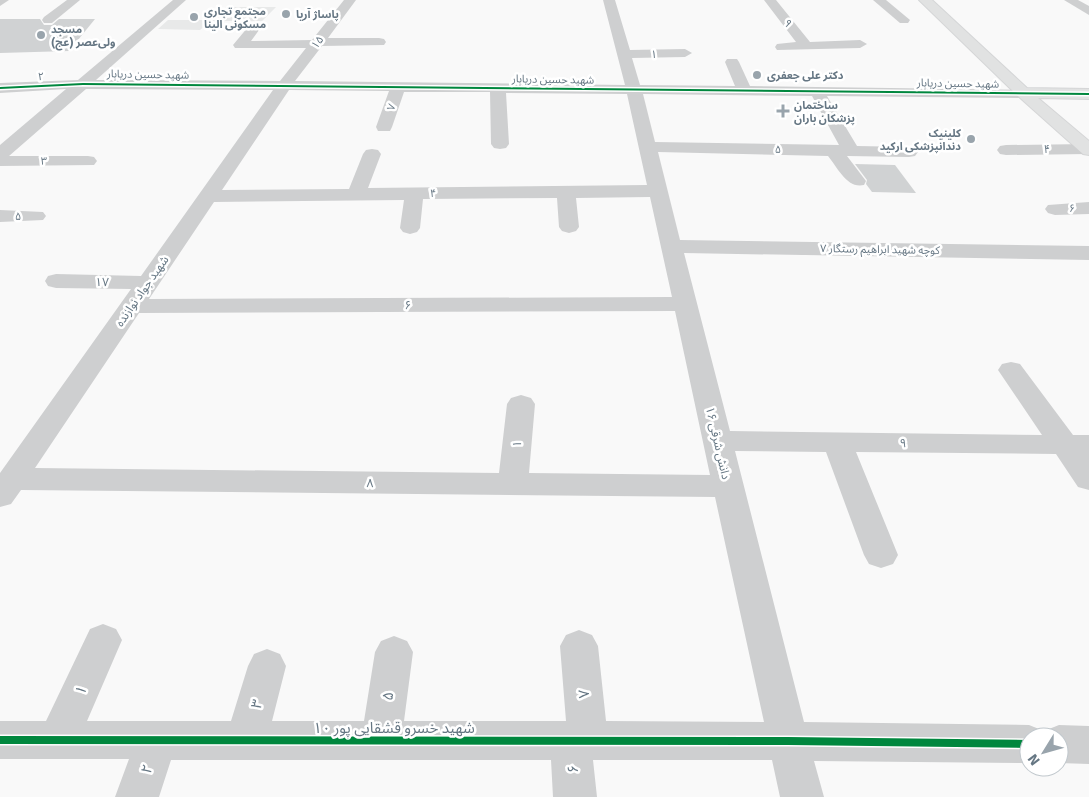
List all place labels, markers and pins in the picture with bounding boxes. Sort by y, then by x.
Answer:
place label: مجتمع تجاری مسکونی الینا [204,5,266,31]
marker: پاساژ آریا [280,8,292,20]
place label: پاساژ آریا [296,8,339,22]
marker: مجتمع تجاری مسکونی الینا [188,11,200,23]
place label: مسجد ولی‌عصر (عج) [51,23,116,51]
marker: مسجد ولی‌عصر (عج) [35,29,47,41]
marker: دکتر علی جعفری [751,69,763,81]
place label: دکتر علی جعفری [767,69,844,82]
place label: ساختمان پزشکان باران [794,99,855,126]
marker: ساختمان پزشکان باران [776,104,790,118]
place label: کلینیک دندانپزشکی ارکید [880,127,962,154]
marker: کلینیک دندانپزشکی ارکید [965,133,977,145]

